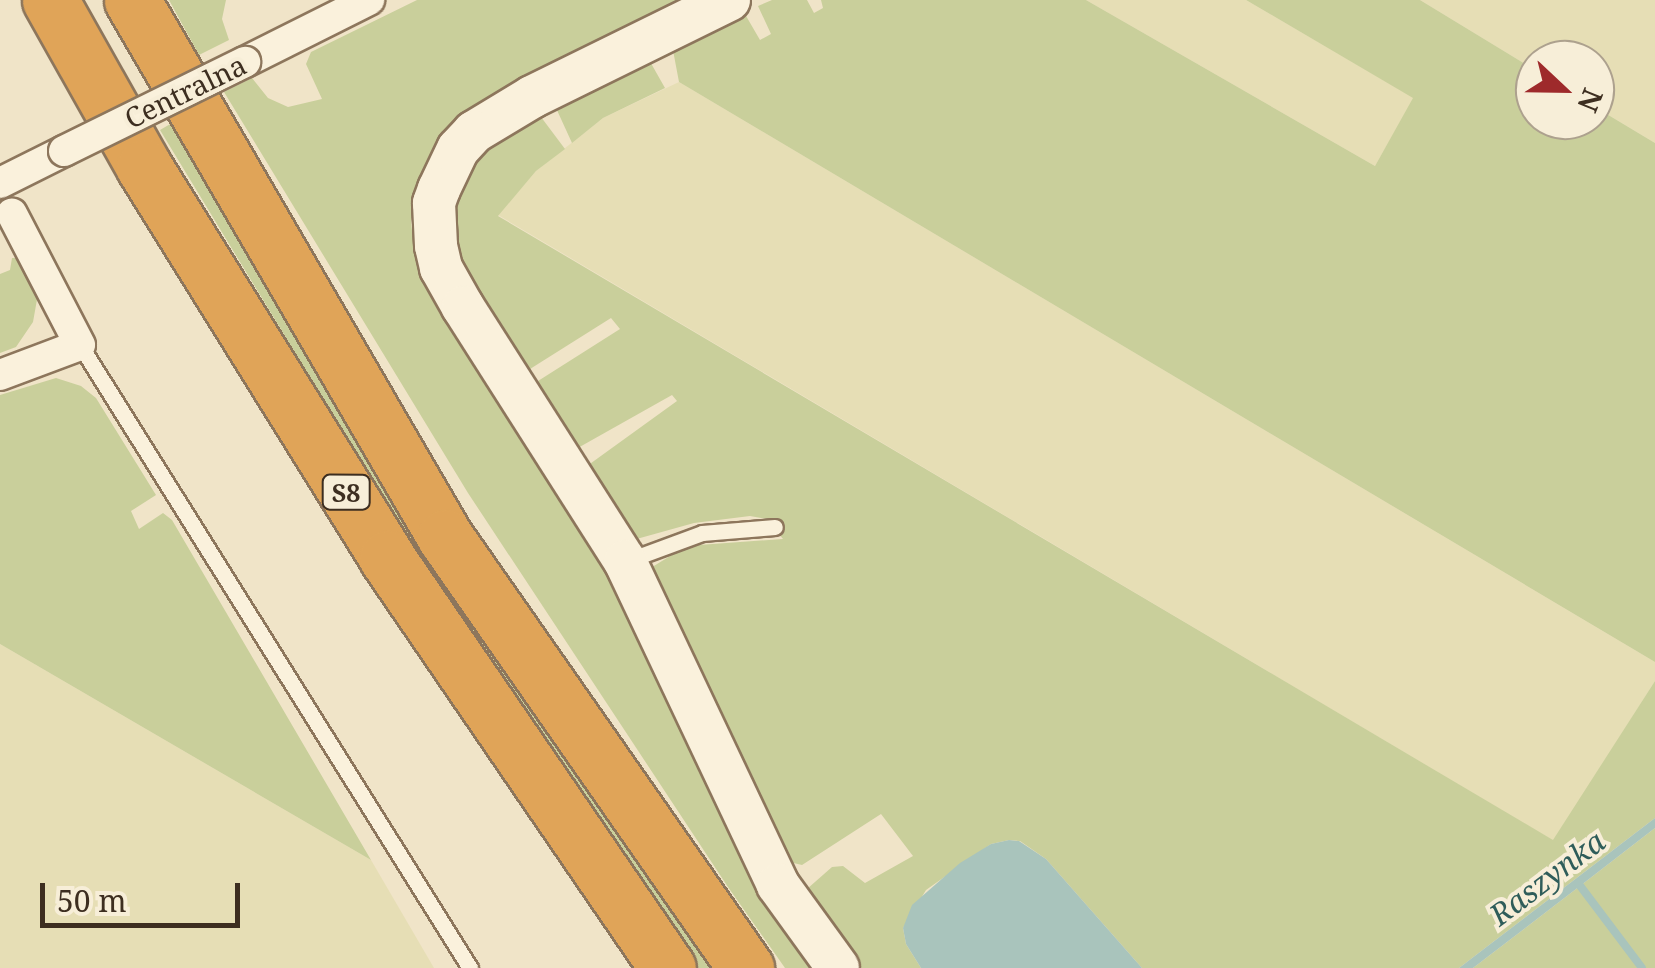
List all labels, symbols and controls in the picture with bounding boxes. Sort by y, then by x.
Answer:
north arrow [1515,40,1615,140]
street label: Centralna [119,47,251,135]
text: N [1569,83,1613,118]
road number: S8 [321,472,371,512]
water label: Raszynka [1482,823,1612,933]
scale bar [45,863,245,925]
text: 50 m [57,880,127,921]

